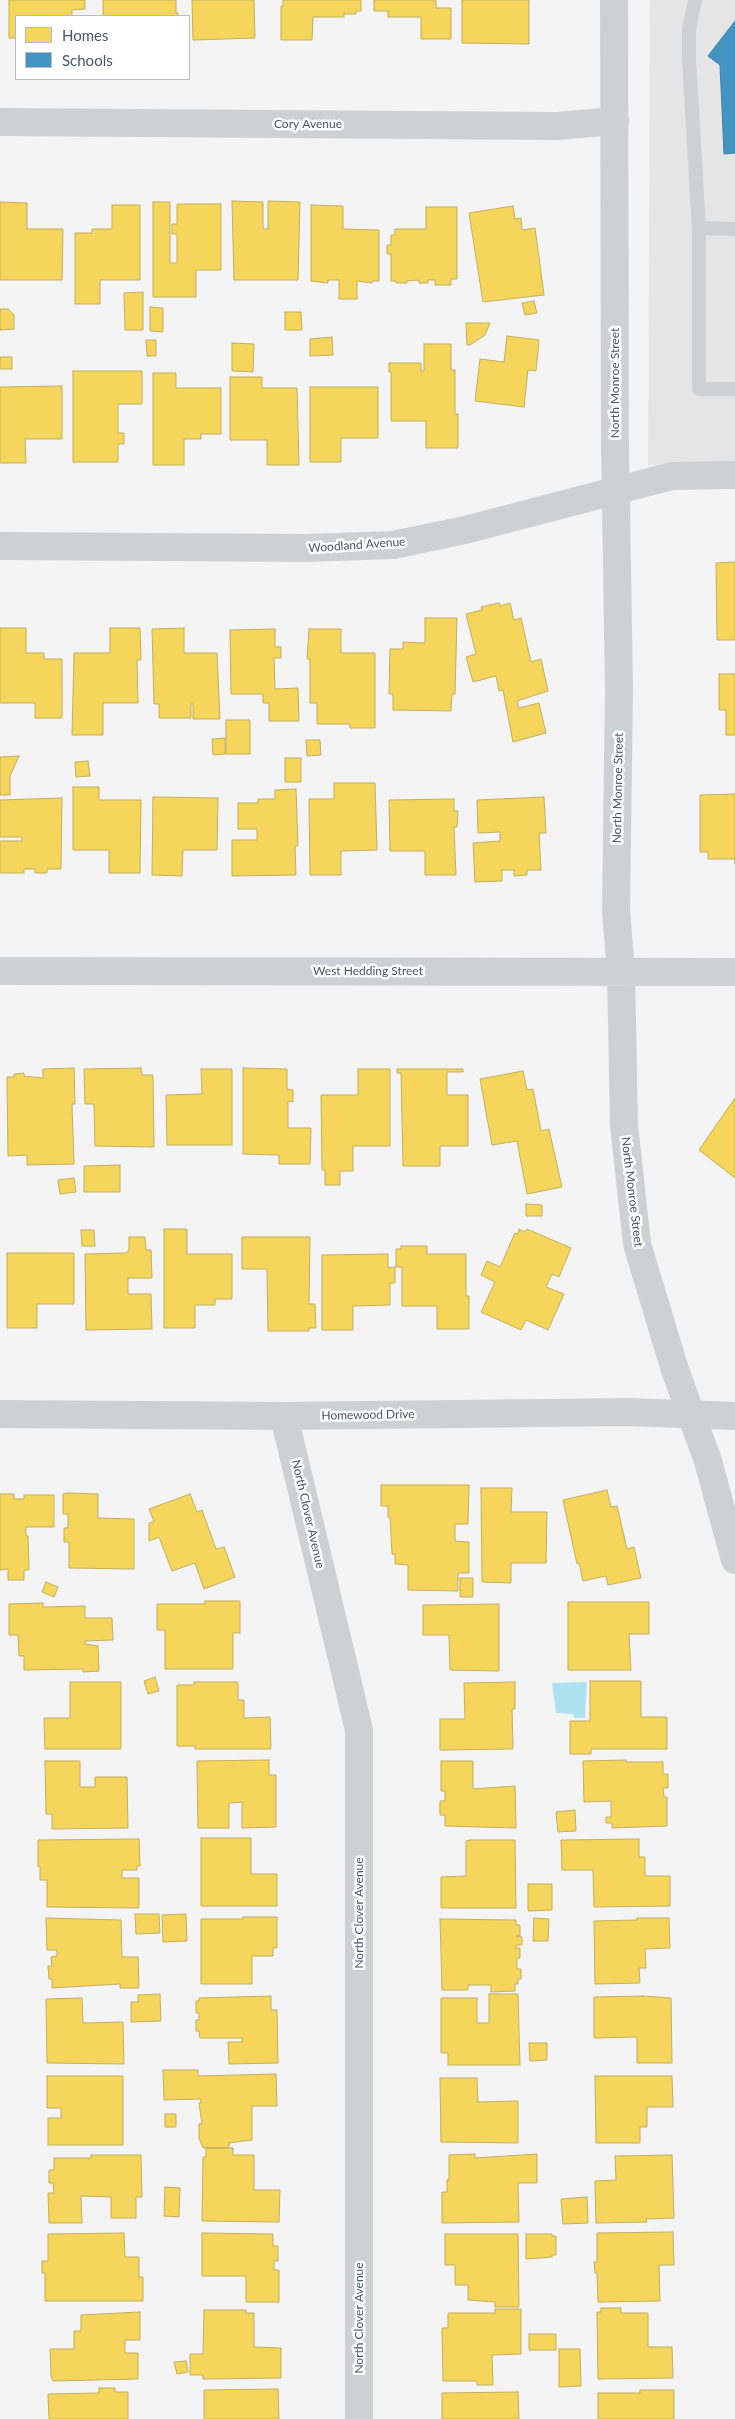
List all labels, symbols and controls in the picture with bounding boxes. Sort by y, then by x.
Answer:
legend [15,15,190,80]
text: Homes [62,26,108,44]
text: Schools [62,51,113,69]
street label: Cory Avenue [274,117,342,131]
street label: North Monroe Street [608,328,622,438]
street label: Woodland Avenue [308,534,406,556]
street label: North Monroe Street [610,733,626,843]
street label: West Hedding Street [313,964,423,978]
street label: North Monroe Street [618,1136,646,1248]
street label: Homewood Drive [321,1407,415,1423]
street label: North Clover Avenue [288,1458,328,1570]
street label: North Clover Avenue [352,1857,366,1969]
street label: North Clover Avenue [352,2262,366,2374]

